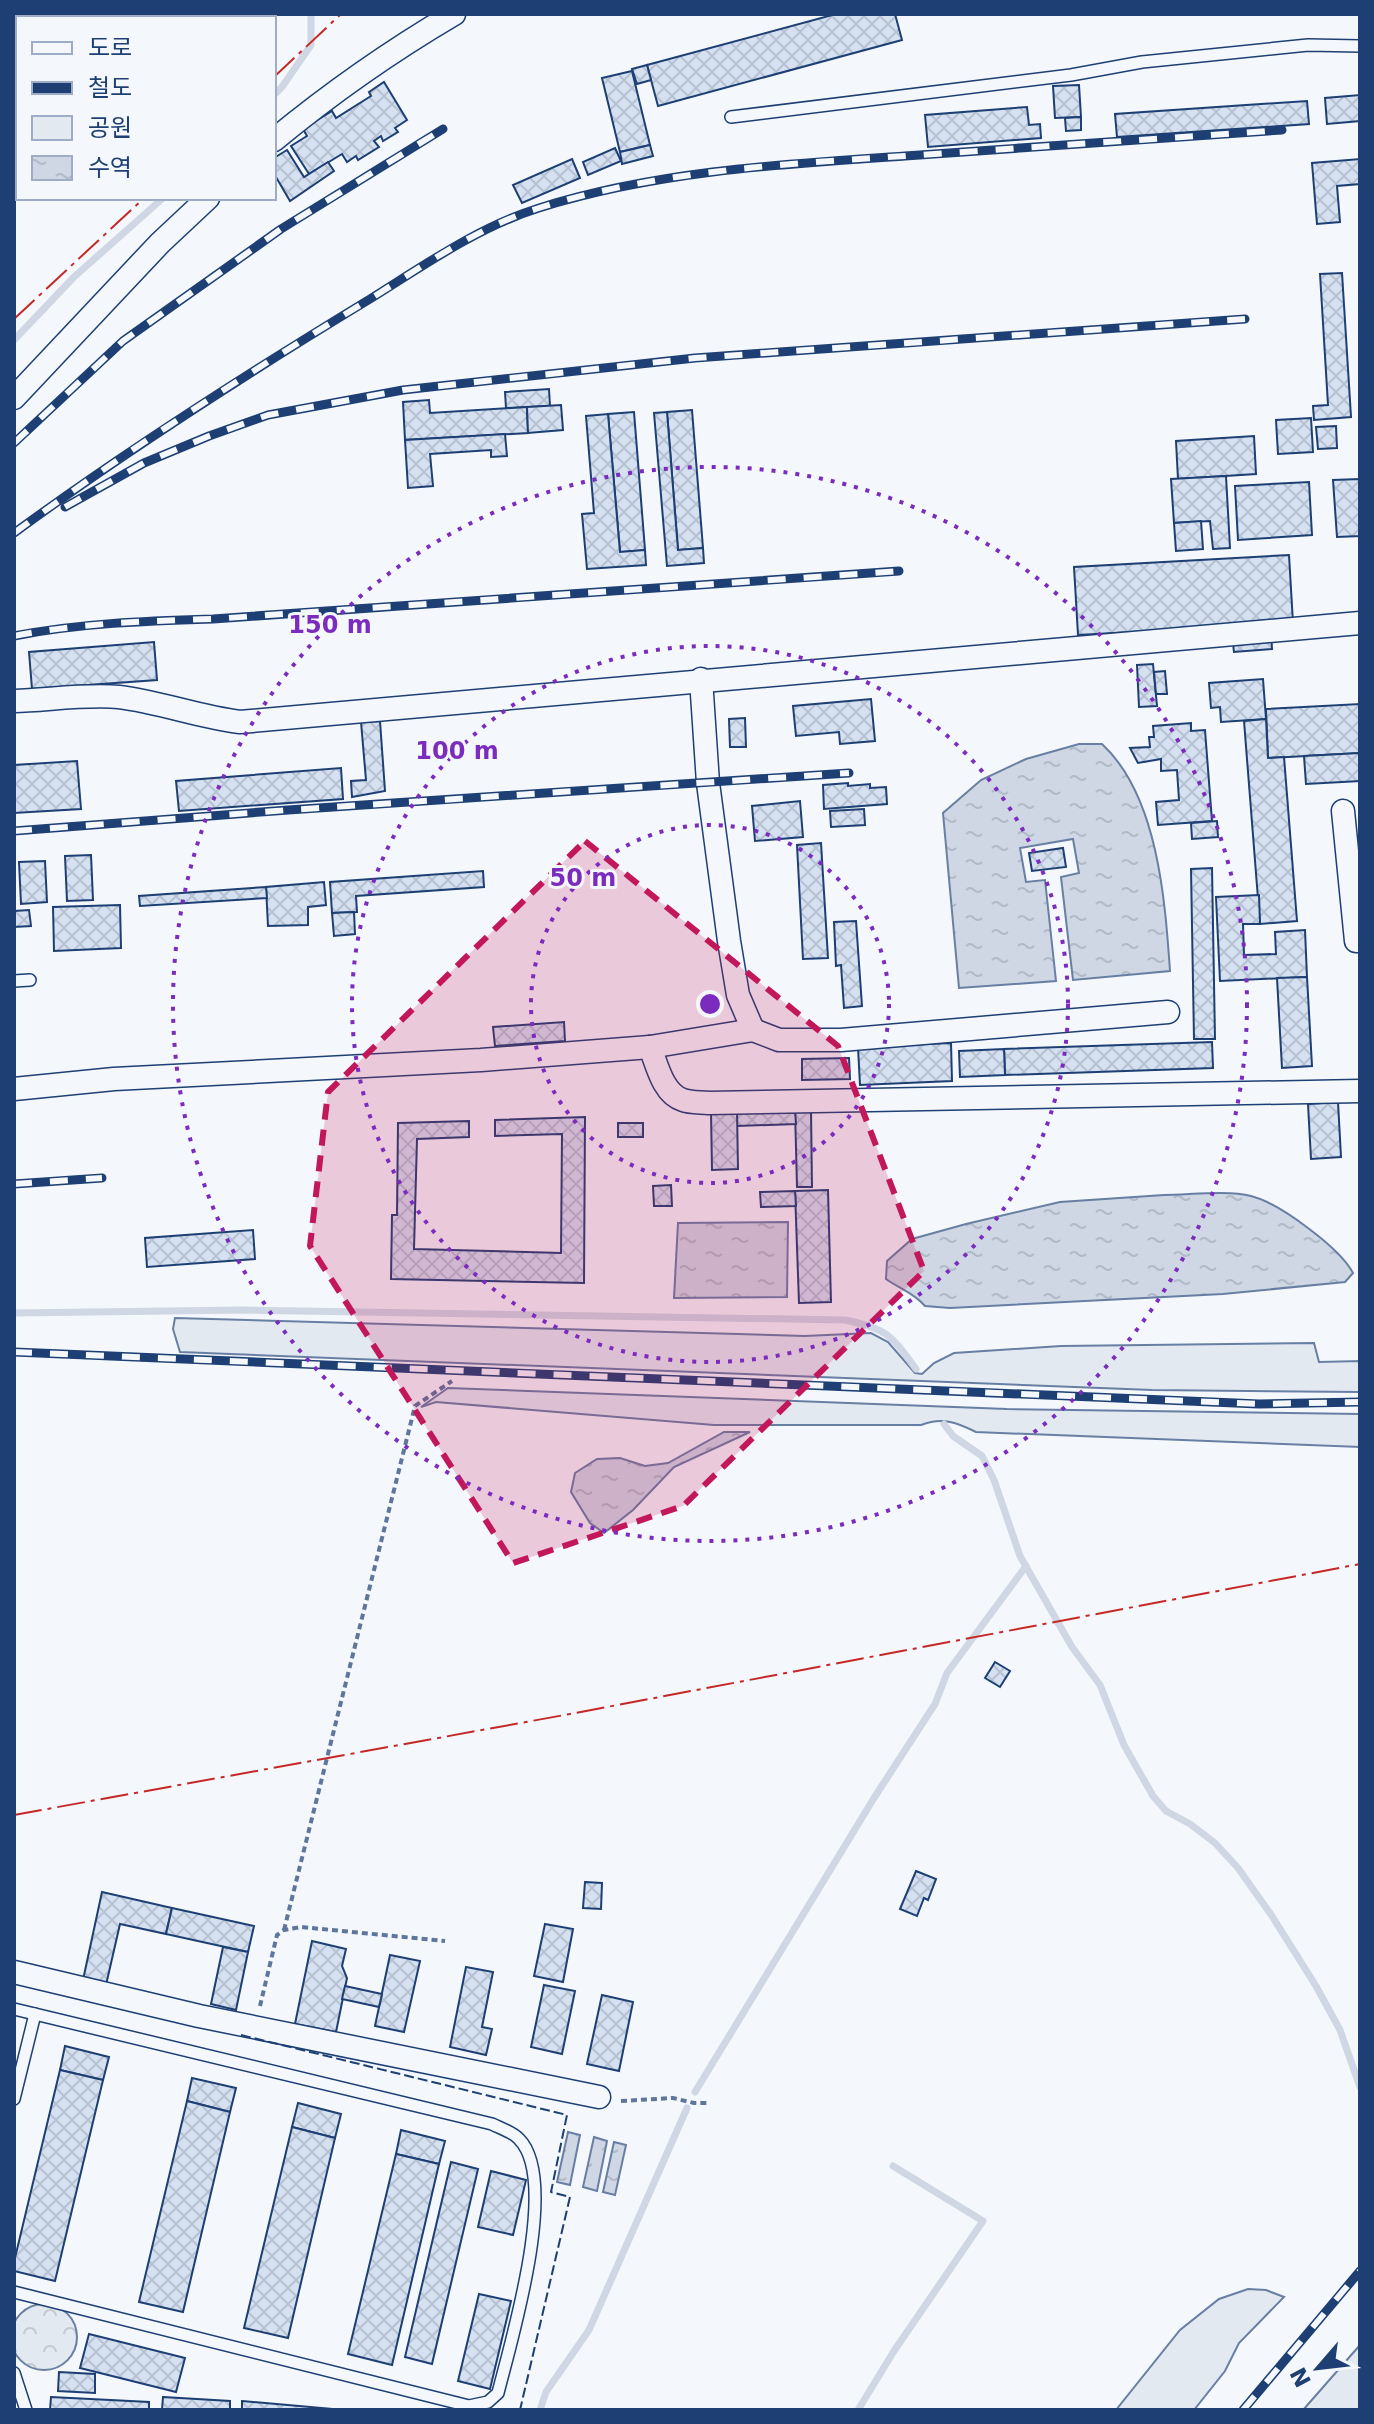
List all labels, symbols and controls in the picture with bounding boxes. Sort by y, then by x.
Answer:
legend [16,16,276,200]
text: 도로 [88,34,132,62]
text: 철도 [88,74,132,102]
text: 공원 [88,114,132,142]
text: 수역 [88,154,132,182]
text: 150 m [288,611,372,639]
text: 100 m [415,737,499,765]
text: 50 m [550,864,616,892]
centre of rings [696,990,724,1018]
north arrow [1278,2328,1358,2408]
text: N [1285,2363,1316,2391]

